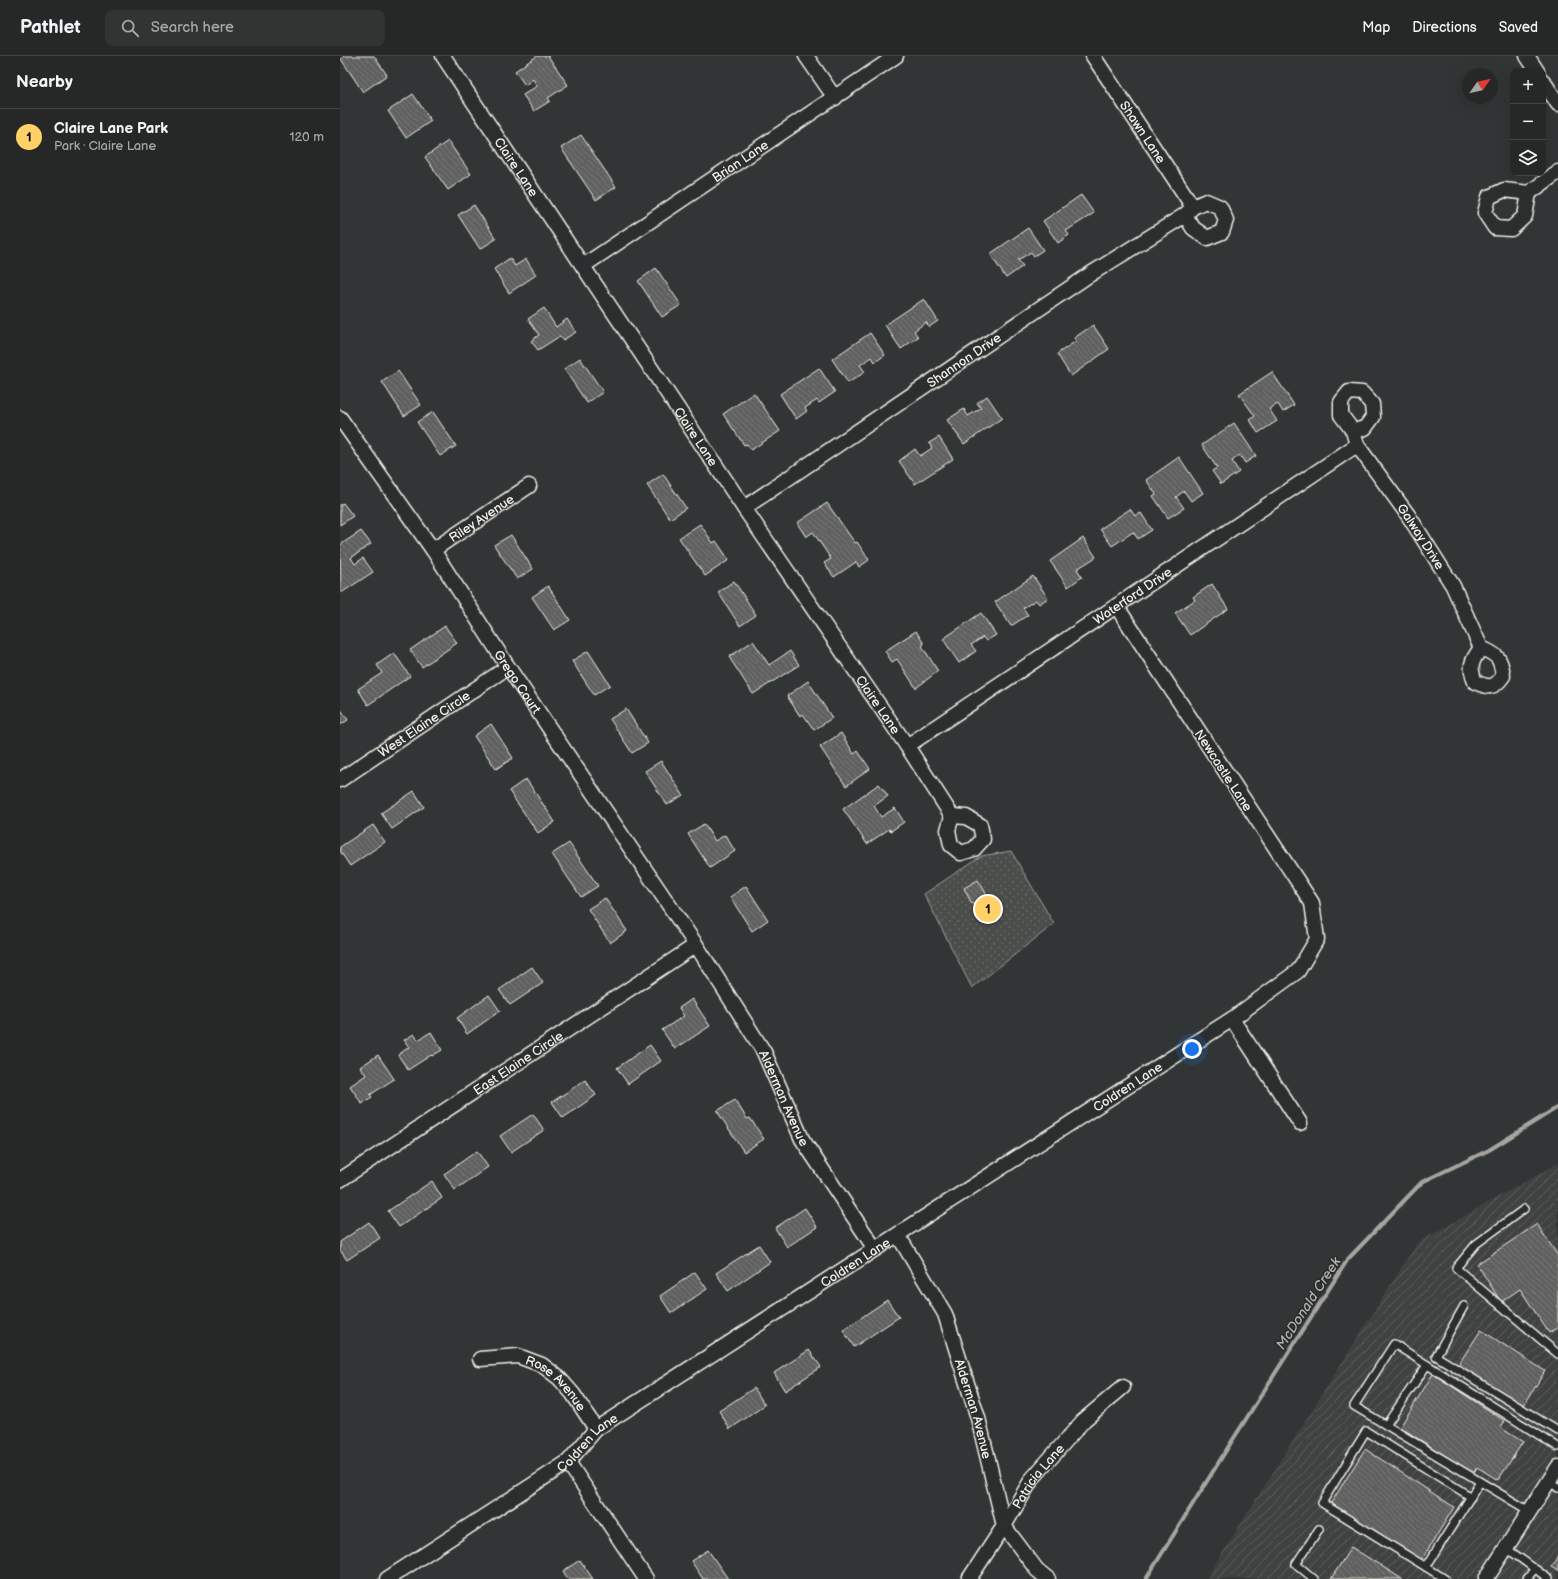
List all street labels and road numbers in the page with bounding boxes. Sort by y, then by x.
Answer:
street label: Shawn Lane [1116,98,1169,167]
street label: Claire Lane [490,135,541,200]
street label: Brian Lane [709,137,772,186]
street label: Shannon Drive [924,330,1005,391]
street label: Claire Lane [670,404,721,470]
street label: Riley Avenue [446,491,518,546]
street label: Galway Drive [1393,501,1448,573]
street label: Waterford Drive [1090,564,1175,628]
street label: Grego Court [490,647,544,717]
street label: Claire Lane [852,672,904,738]
street label: West Elaine Circle [375,688,474,761]
street label: Newcastle Lane [1191,727,1256,815]
street label: East Elaine Circle [470,1028,567,1099]
street label: Alderman Avenue [755,1048,812,1150]
street label: Coldren Lane [1090,1059,1166,1116]
street label: Coldren Lane [818,1234,894,1291]
street label: Rose Avenue [523,1353,589,1415]
street label: Alderman Avenue [951,1357,995,1461]
street label: Coldren Lane [554,1410,621,1476]
street label: Patricia Lane [1009,1441,1068,1512]

